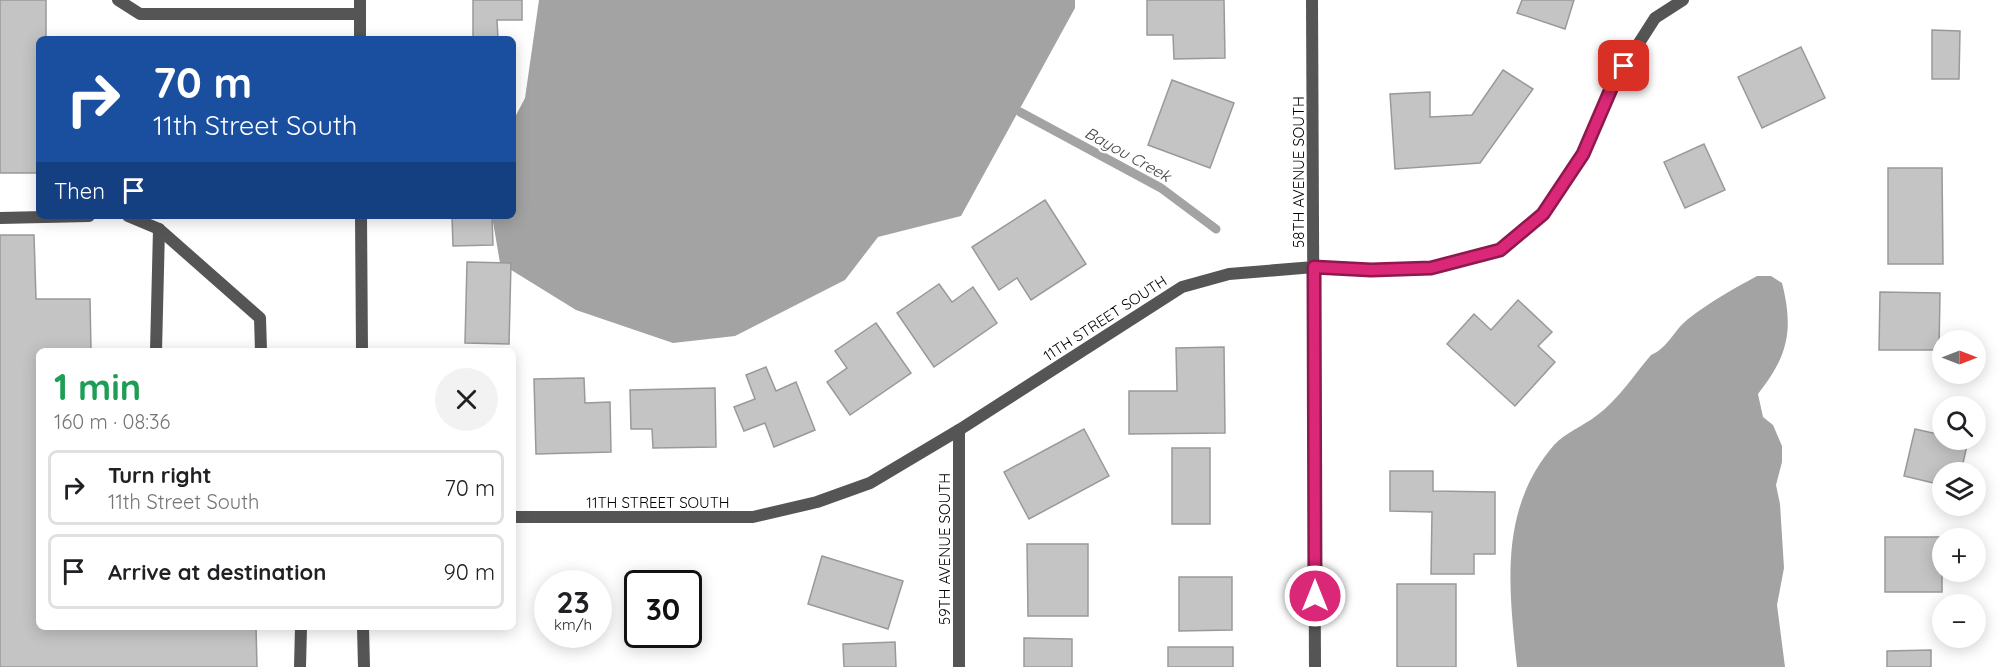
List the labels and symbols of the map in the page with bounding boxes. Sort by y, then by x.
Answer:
pin [1598,40,1649,91]
street label: 58TH AVENUE SOUTH [1289,96,1308,248]
water label: Bayou Creek [1082,122,1176,187]
street label: 11TH STREET SOUTH [1040,271,1170,365]
north arrow [1932,330,1986,384]
street label: 59TH AVENUE SOUTH [935,473,954,625]
street label: 11TH STREET SOUTH [586,493,730,512]
position arrow [1283,564,1347,628]
speed limit sign: 30 [624,570,702,648]

